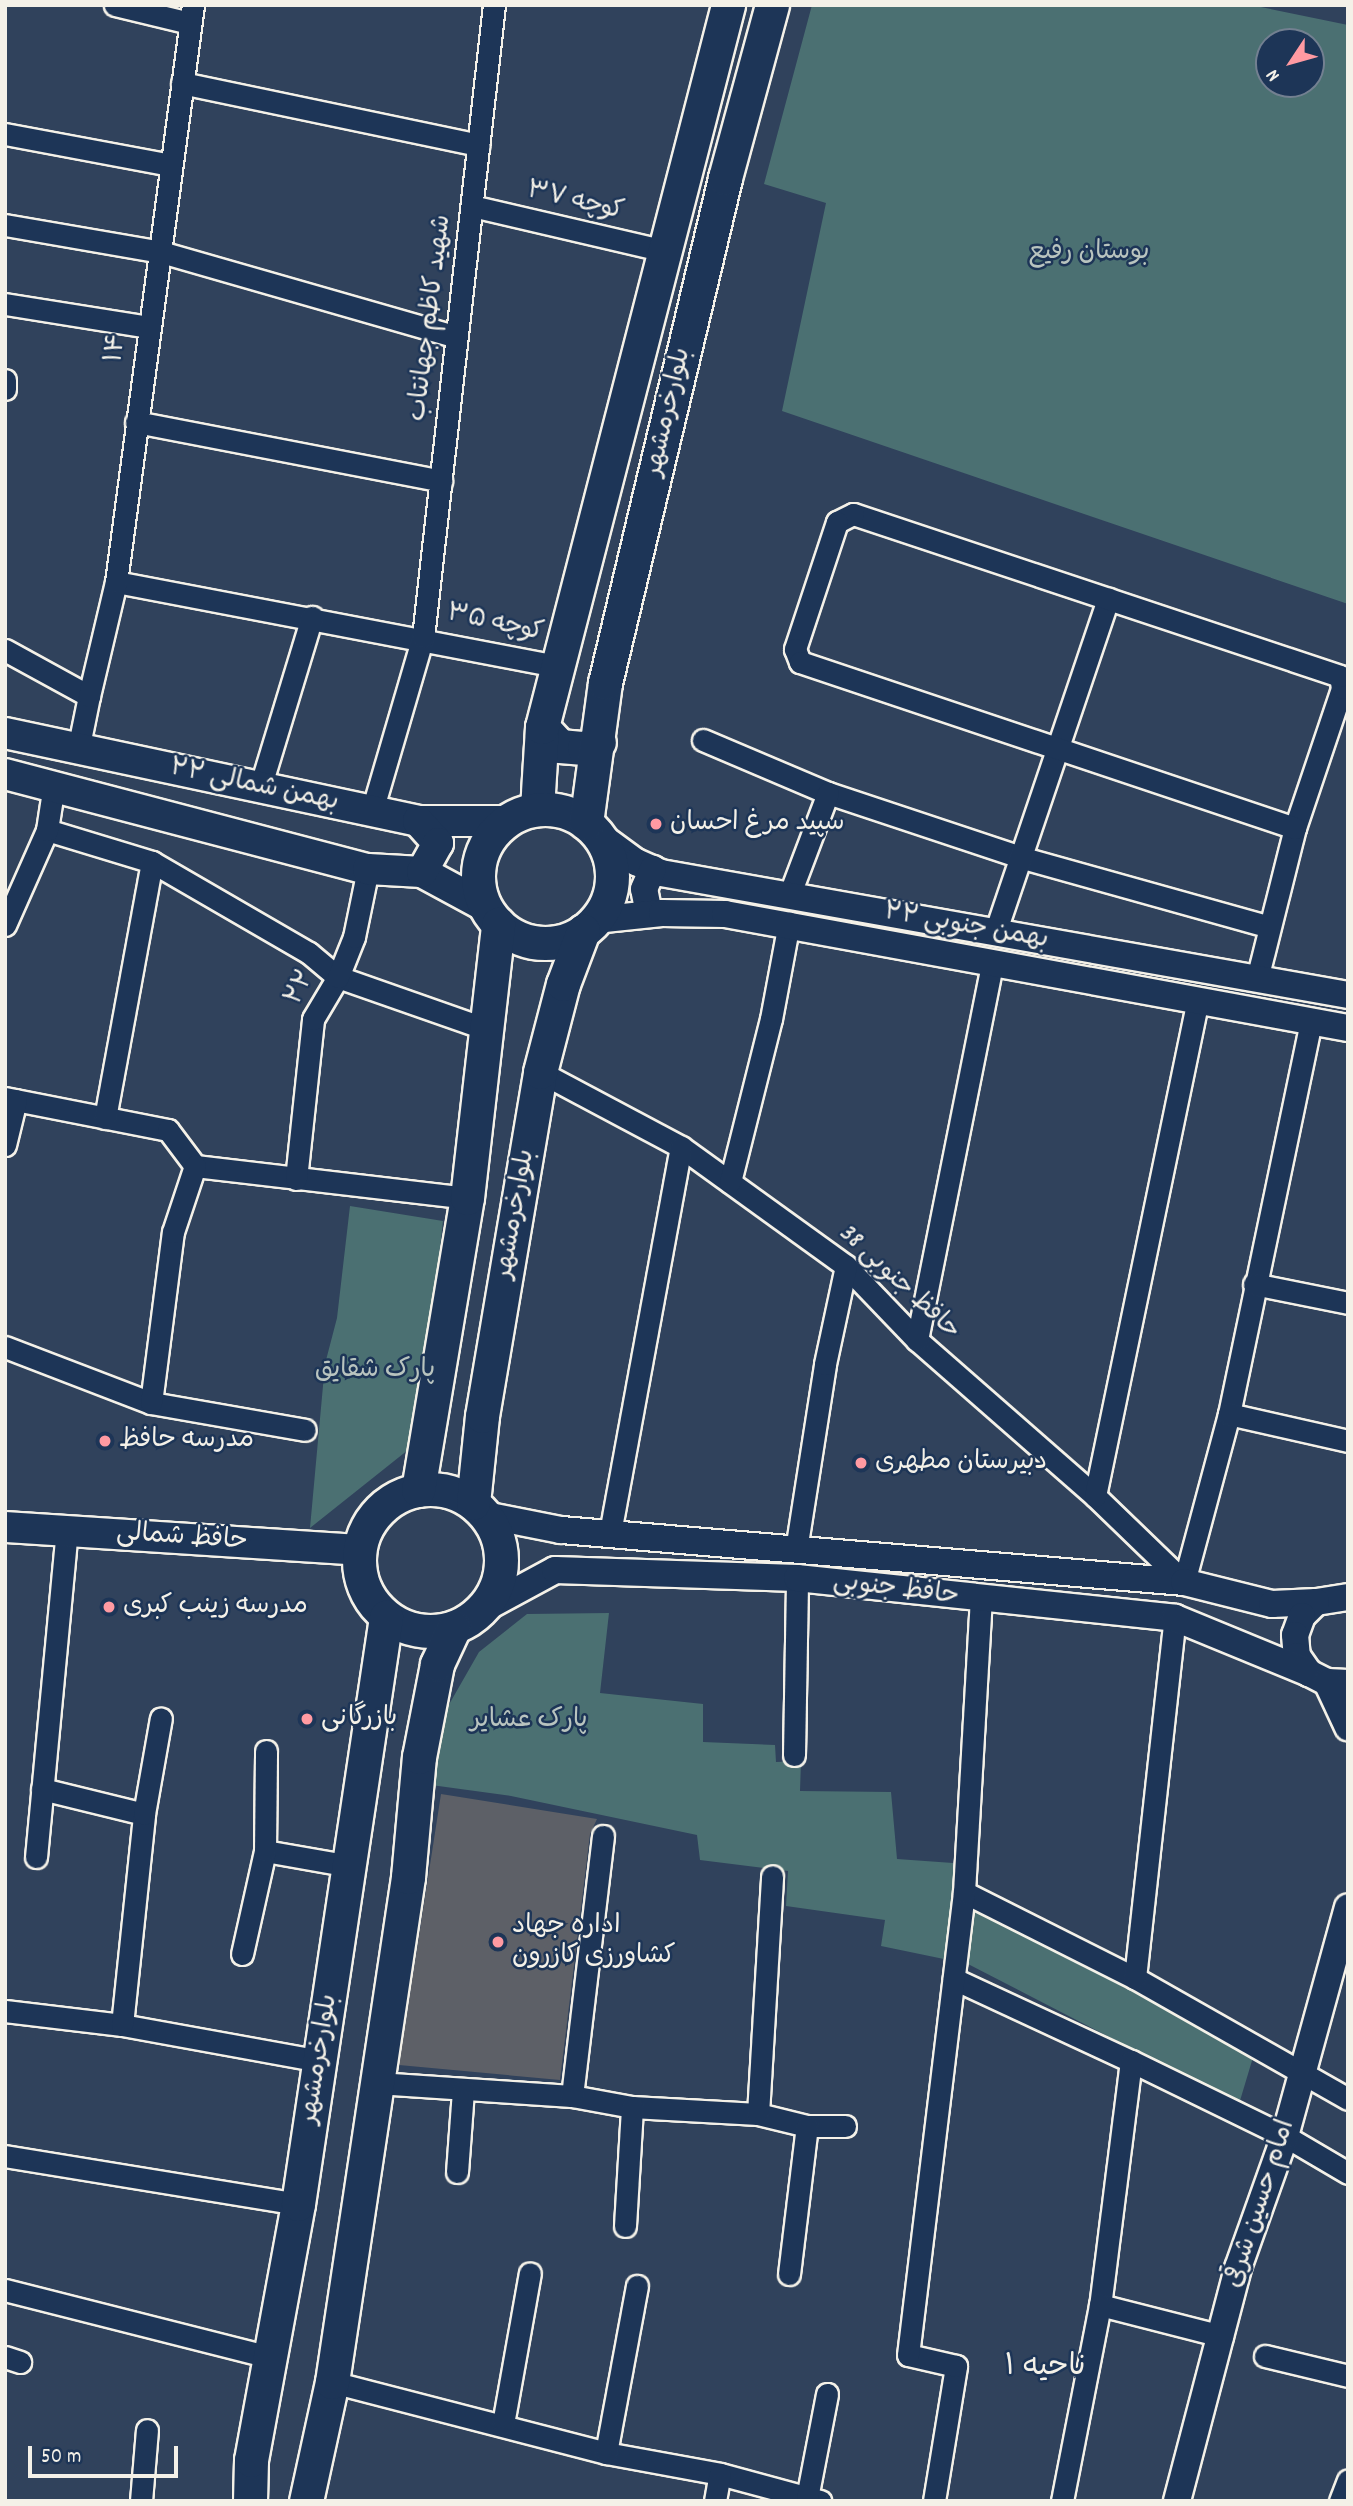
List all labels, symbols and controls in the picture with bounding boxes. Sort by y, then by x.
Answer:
north arrow [1255,28,1325,98]
text: N [1261,63,1288,86]
street label: کوچه ۳۷ [523,176,627,228]
street label: شهید کاظم جهانتاب [403,213,459,423]
park label: بوستان رفیع [1028,237,1150,269]
street label: ۱۴ [100,332,134,364]
street label: بلوارخرمشهر [639,345,699,479]
street label: کوچه ۳۵ [444,599,546,649]
street label: ۲۲ بهمن شمالی [167,753,341,819]
place label: سپید مرغ احسان [670,808,845,840]
marker: سپید مرغ احسان [648,816,664,832]
street label: ۲۲ بهمن جنوبی [881,897,1051,957]
street label: ۲۲ [279,965,323,1011]
street label: بلوارخرمشهر [489,1147,543,1281]
street label: حافظ جنوبی 38 [832,1219,966,1347]
park label: پارک شقایق [315,1355,435,1387]
place label: مدرسه حافظ [119,1425,254,1457]
marker: مدرسه حافظ [97,1433,113,1449]
place label: دبیرستان مطهری [875,1447,1047,1479]
marker: دبیرستان مطهری [853,1455,869,1471]
street label: حافظ شمالی [115,1518,249,1558]
street label: حافظ جنوبی [831,1567,961,1613]
place label: مدرسه زینب کبری [123,1591,308,1623]
marker: مدرسه زینب کبری [101,1599,117,1615]
place label: بازرگانی [321,1703,397,1735]
park label: پارک عشایر [470,1705,588,1737]
marker: بازرگانی [299,1711,315,1727]
place label: اداره جهاد کشاورزی کازرون [512,1911,676,1972]
marker: اداره جهاد کشاورزی کازرون [490,1934,506,1950]
street label: بلوارخرمشهر [294,1992,346,2126]
street label: امام حسین شرقی [1219,2116,1303,2292]
district label: ناحیه ۱ [1005,2351,1085,2387]
scale bar [32,2432,182,2476]
text: 50 m [41,2443,81,2473]

